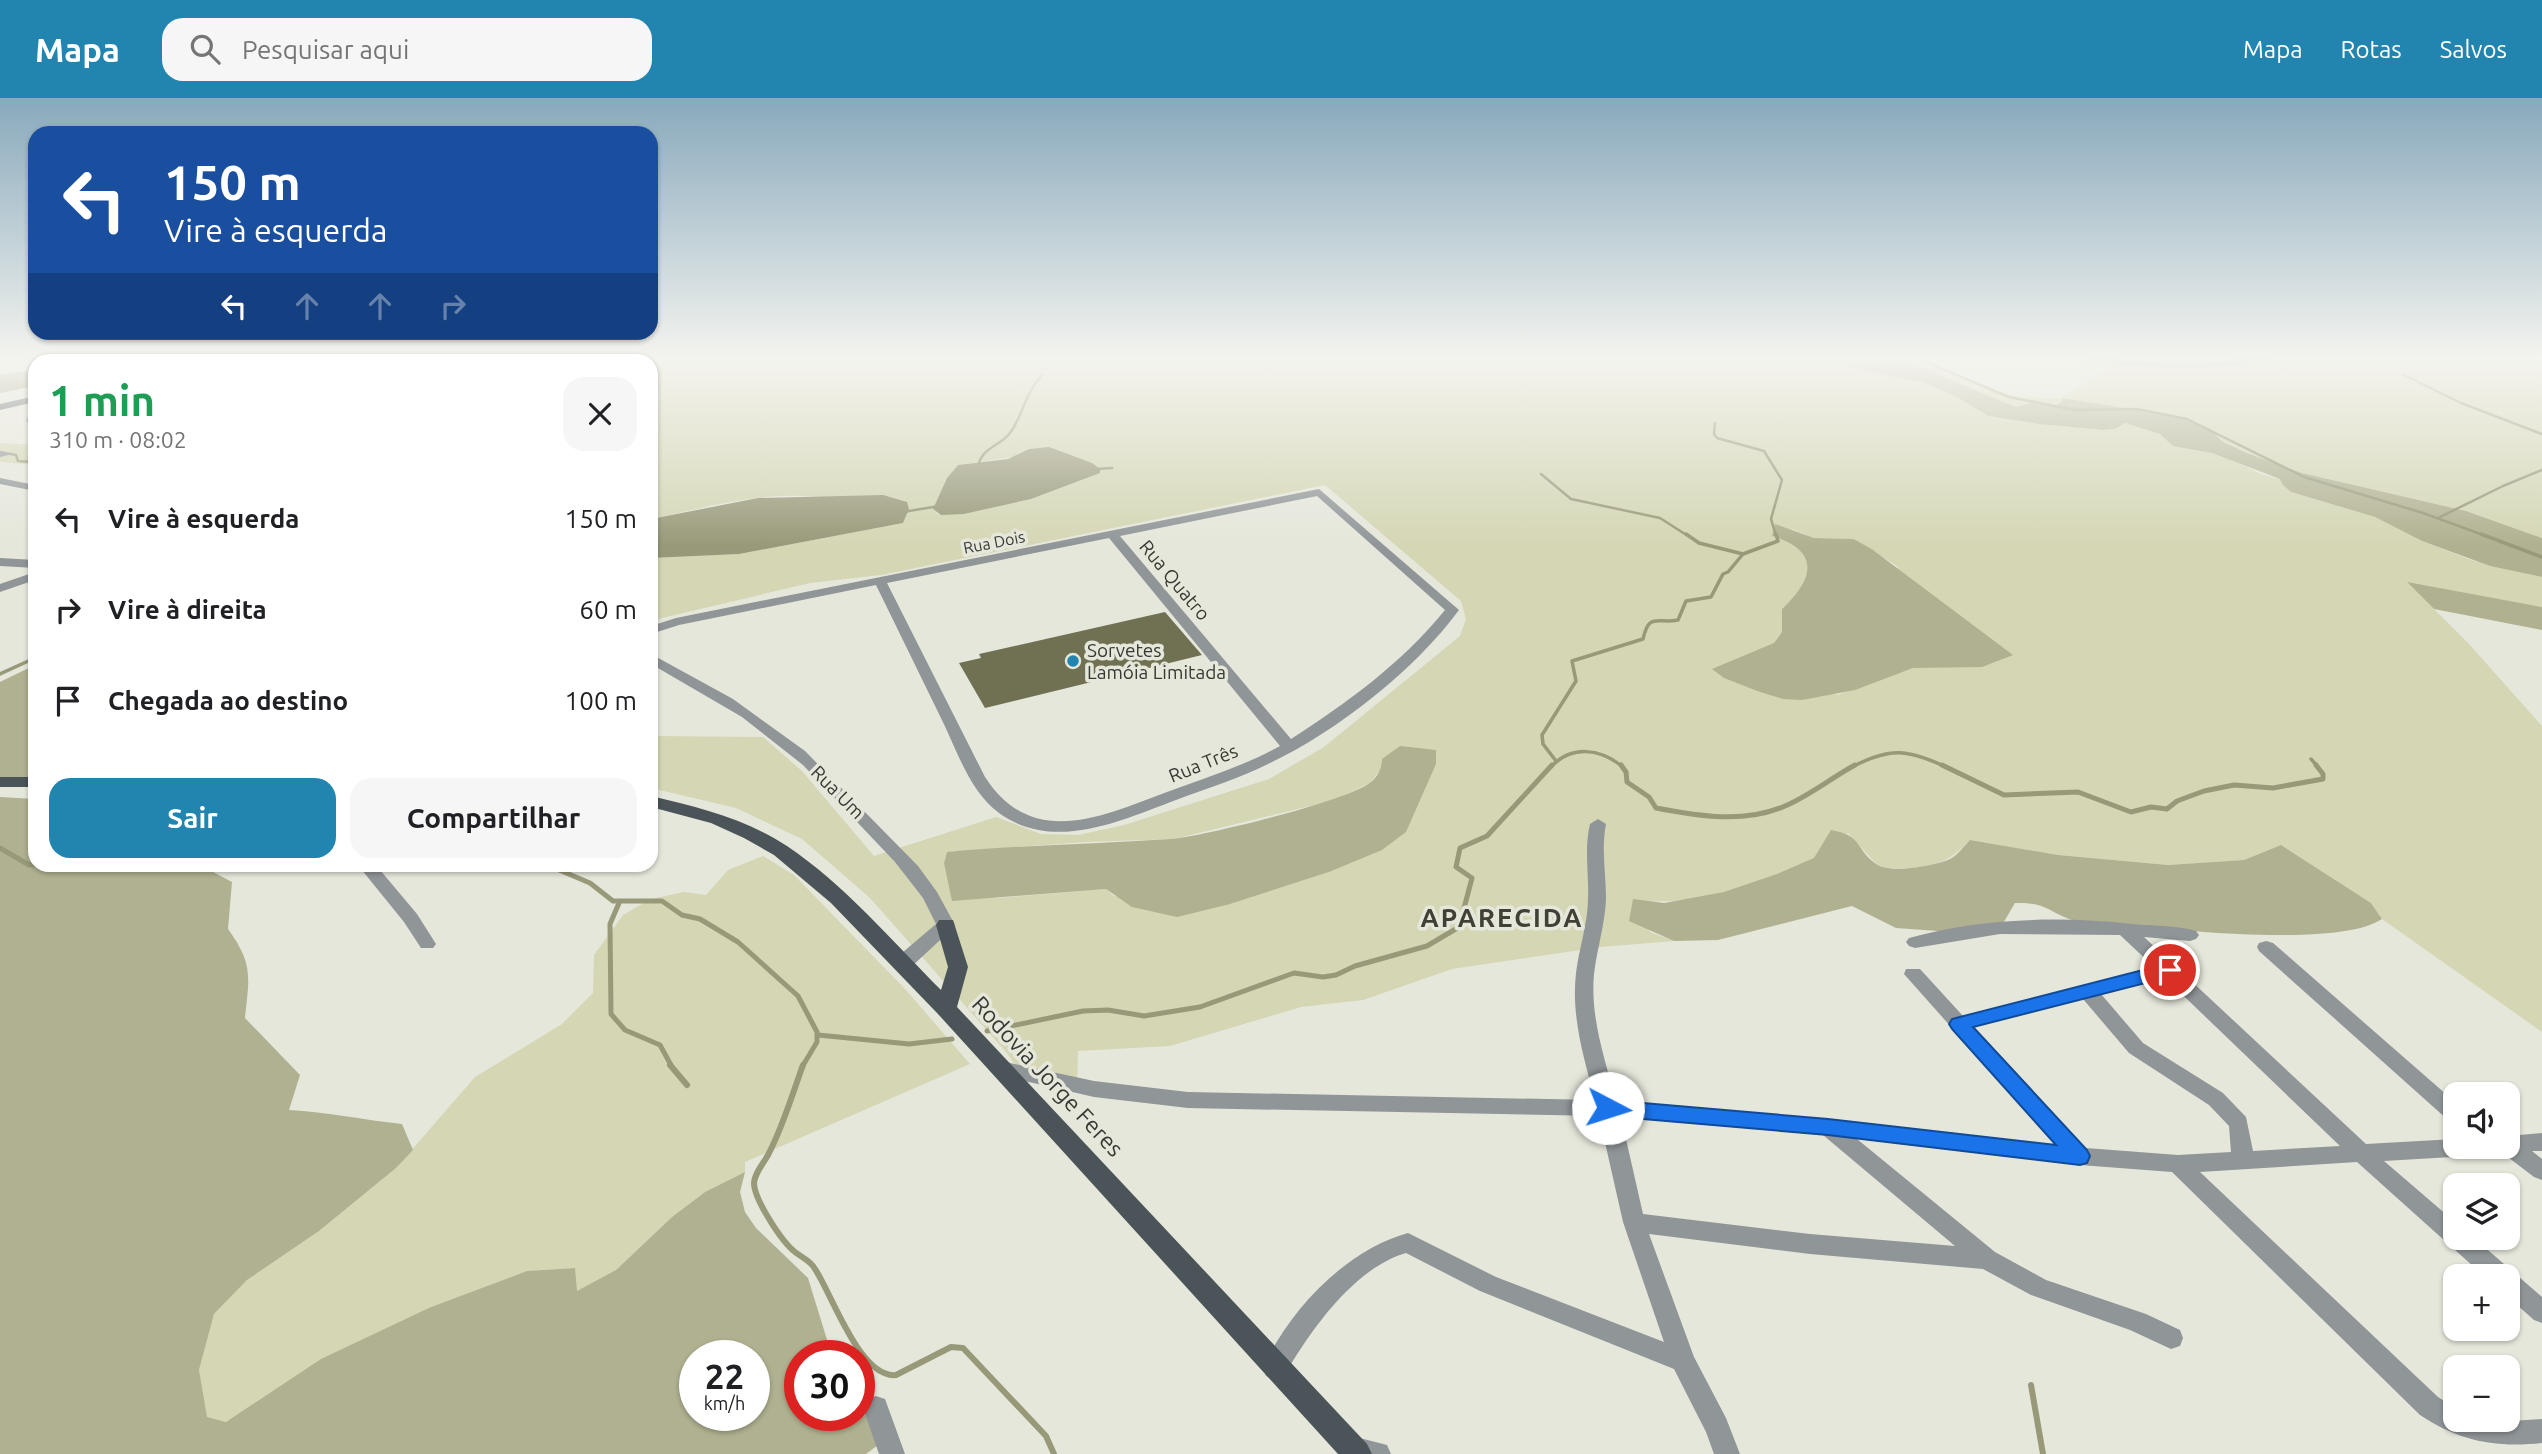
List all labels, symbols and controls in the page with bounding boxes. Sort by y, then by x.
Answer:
search box [162,18,652,81]
icon: search [186,30,224,68]
text: Mapa [35,31,120,68]
text: Pesquisar aqui [242,35,409,64]
text: Mapa [2243,36,2303,63]
text: Rotas [2341,36,2402,63]
text: Salvos [2440,36,2507,63]
icon: left [49,154,140,245]
text: 150 m [164,154,301,209]
text: Vire à esquerda [164,212,387,248]
icon: left [215,287,253,325]
icon: ahead [288,287,326,325]
icon: ahead [361,287,399,325]
icon: right [434,287,472,325]
text: 1 min [49,377,155,424]
button: close [563,377,637,451]
text: 310 m · 08:02 [49,427,187,452]
icon: left [49,500,87,538]
text: Vire à esquerda [108,504,299,533]
text: 150 m [565,504,637,533]
street label: Rua Dois [962,527,1026,557]
street label: Rua Quatro [1135,535,1215,625]
icon: right [49,591,87,629]
text: Vire à direita [108,595,267,624]
text: 60 m [579,595,637,624]
place label: Sorvetes Lamóia Limitada [1087,639,1226,683]
marker: Sorvetes Lamóia Limitada [1065,653,1081,669]
icon: arrive [49,682,87,720]
text: Chegada ao destino [108,686,348,715]
text: 100 m [565,686,637,715]
street label: Rua Três [1165,739,1241,787]
street label: Rua Um [807,761,869,823]
button: Sair [49,778,336,858]
button: Compartilhar [350,778,637,858]
district label: APARECIDA [1421,903,1583,932]
pin [2140,940,2200,1000]
icon: arrive [2151,951,2189,989]
street label: Rodovia Jorge Feres [967,991,1129,1161]
position arrow [1571,1071,1645,1145]
map controls [2443,1082,2520,1432]
button: sound [2443,1082,2520,1159]
button: layers [2443,1173,2520,1250]
button: + [2443,1264,2520,1341]
speed limit sign: 30 [784,1340,875,1431]
button: − [2443,1355,2520,1432]
text: 22 [705,1356,744,1396]
text: km/h [704,1393,745,1413]

